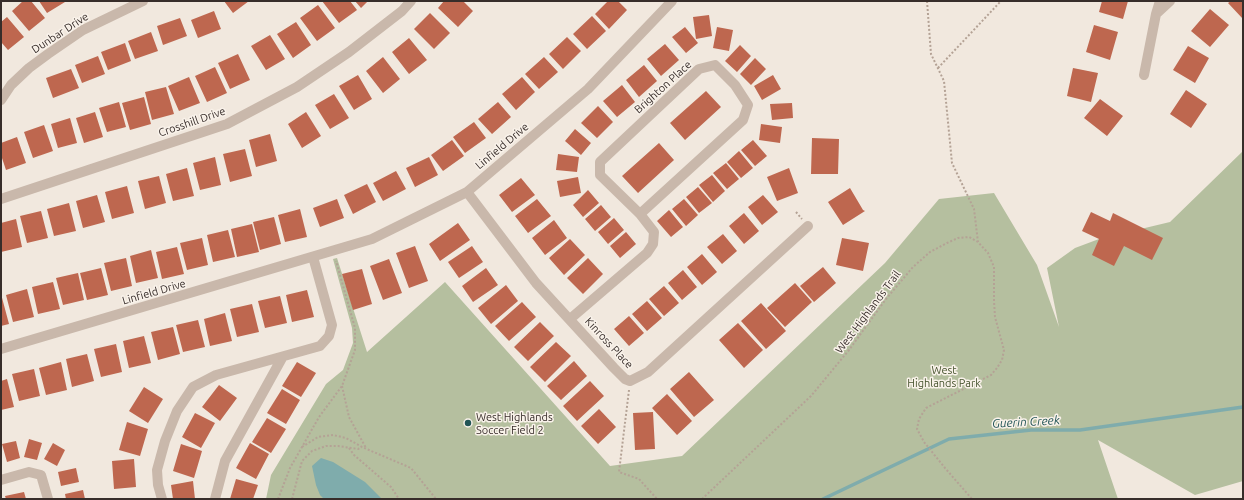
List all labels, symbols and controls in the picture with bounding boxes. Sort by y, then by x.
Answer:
street label: Dunbar Drive [29,10,91,56]
street label: Brighton Place [632,58,694,116]
street label: Crosshill Drive [157,104,227,140]
street label: Linfield Drive [473,120,531,172]
street label: West Highlands Trail [833,268,903,356]
street label: Linfield Drive [121,277,187,307]
street label: Kinross Place [582,315,636,371]
park label: West Highlands Park [907,363,981,389]
place label: West Highlands Soccer Field 2 [476,410,553,436]
water label: Guerin Creek [992,413,1060,431]
marker: West Highlands Soccer Field 2 [463,418,473,428]

